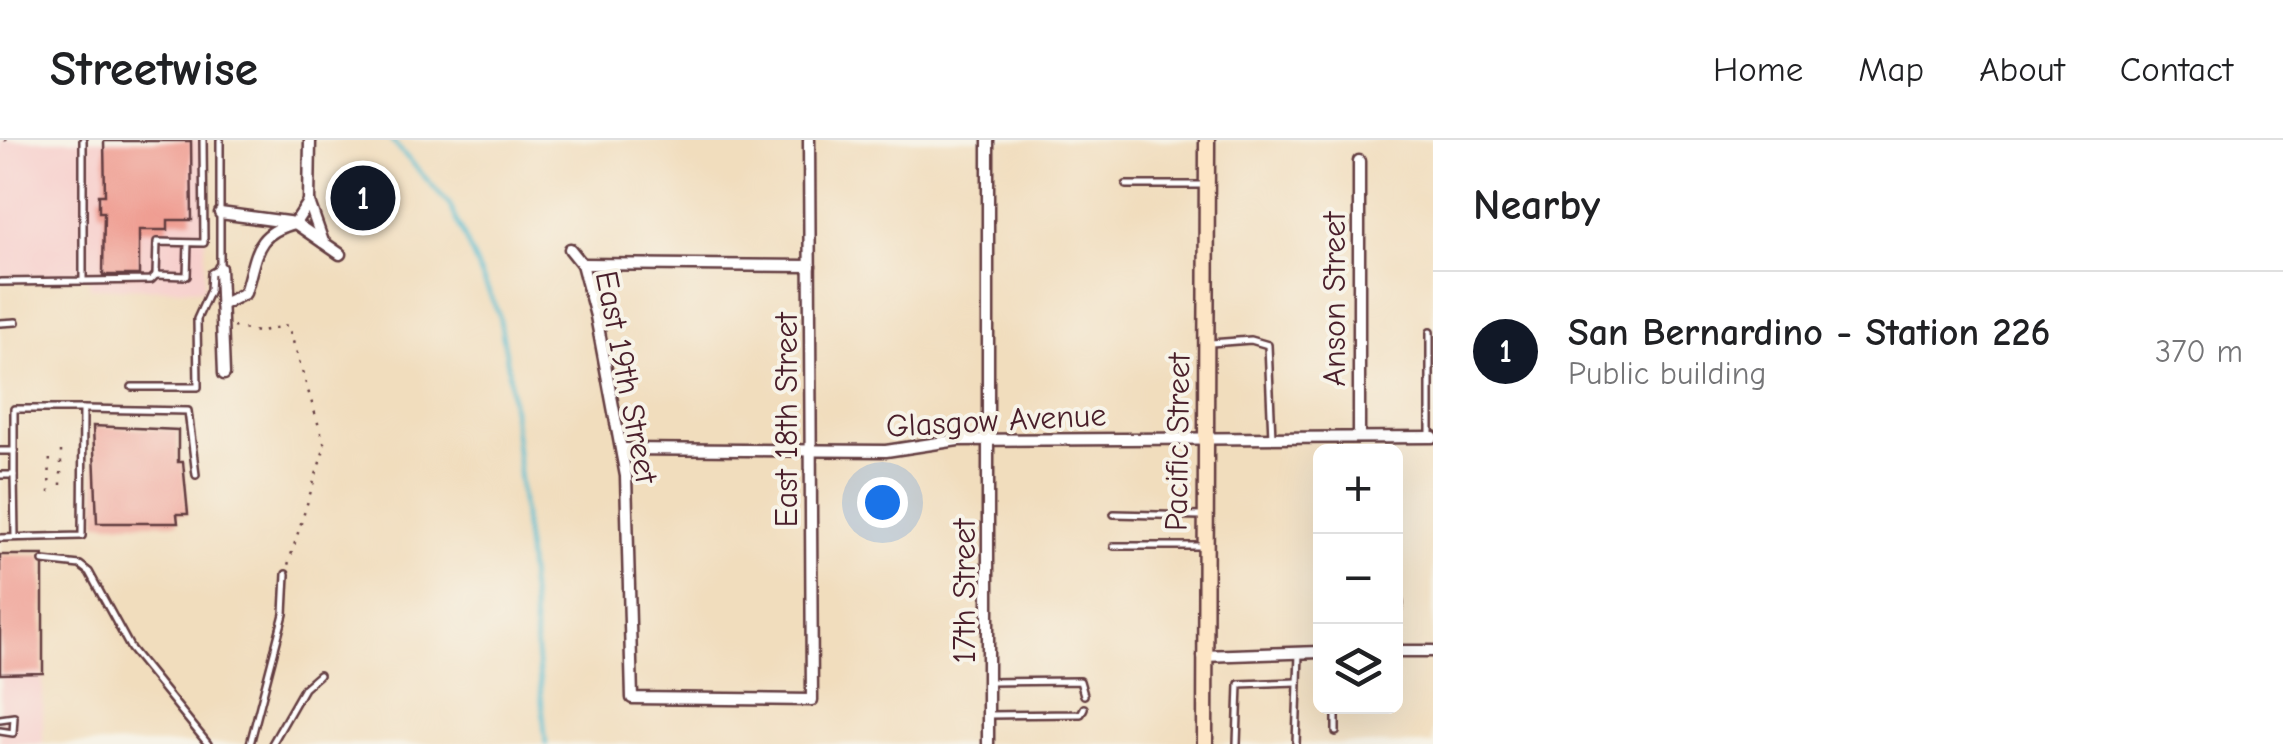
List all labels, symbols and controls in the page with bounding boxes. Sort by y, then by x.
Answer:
text: Streetwise [50,42,258,97]
text: Home [1713,49,1803,90]
text: Map [1858,49,1924,90]
text: About [1979,49,2065,90]
text: Contact [2120,49,2233,90]
pin: 1 [330,160,396,236]
text: Nearby [1473,181,1600,230]
street label: Anson Street [1316,211,1353,386]
street label: East 19th Street [588,268,665,487]
text: San Bernardino - Station 226 [1568,311,2050,355]
street label: East 18th Street [768,312,805,528]
text: 1 [1499,333,1512,370]
text: 370 m [2155,333,2243,370]
street label: Pacific Street [1157,352,1198,531]
text: Public building [1568,355,1766,392]
street label: Glasgow Avenue [885,396,1107,445]
map controls [1313,444,1403,714]
button: + [1313,444,1403,534]
your location [857,477,908,528]
street label: 17th Street [946,518,983,663]
button: − [1313,534,1403,624]
button: layers [1313,624,1403,714]

